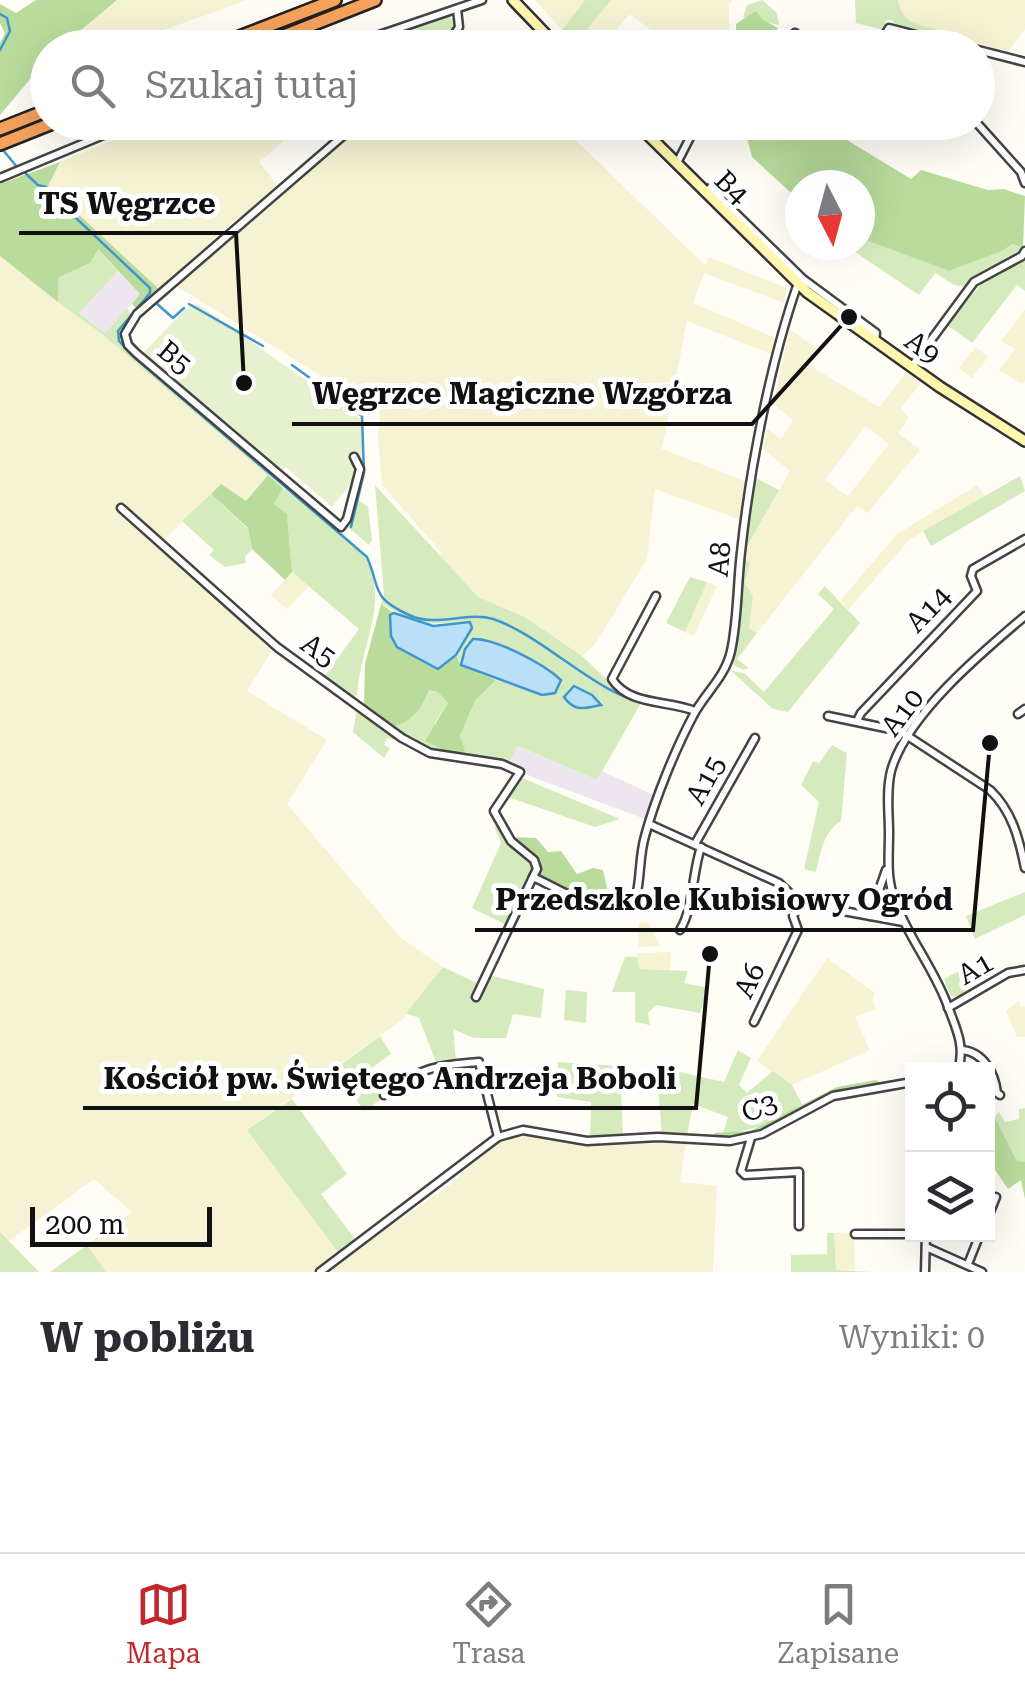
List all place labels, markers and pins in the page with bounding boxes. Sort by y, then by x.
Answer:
callout: TS Węgrzce [19,173,236,233]
callout: Węgrzce Magiczne Wzgórza [292,364,752,424]
callout: Przedszkole Kubisiowy Ogród [475,870,973,930]
callout: Kościół pw. Świętego Andrzeja Boboli [83,1048,696,1108]

